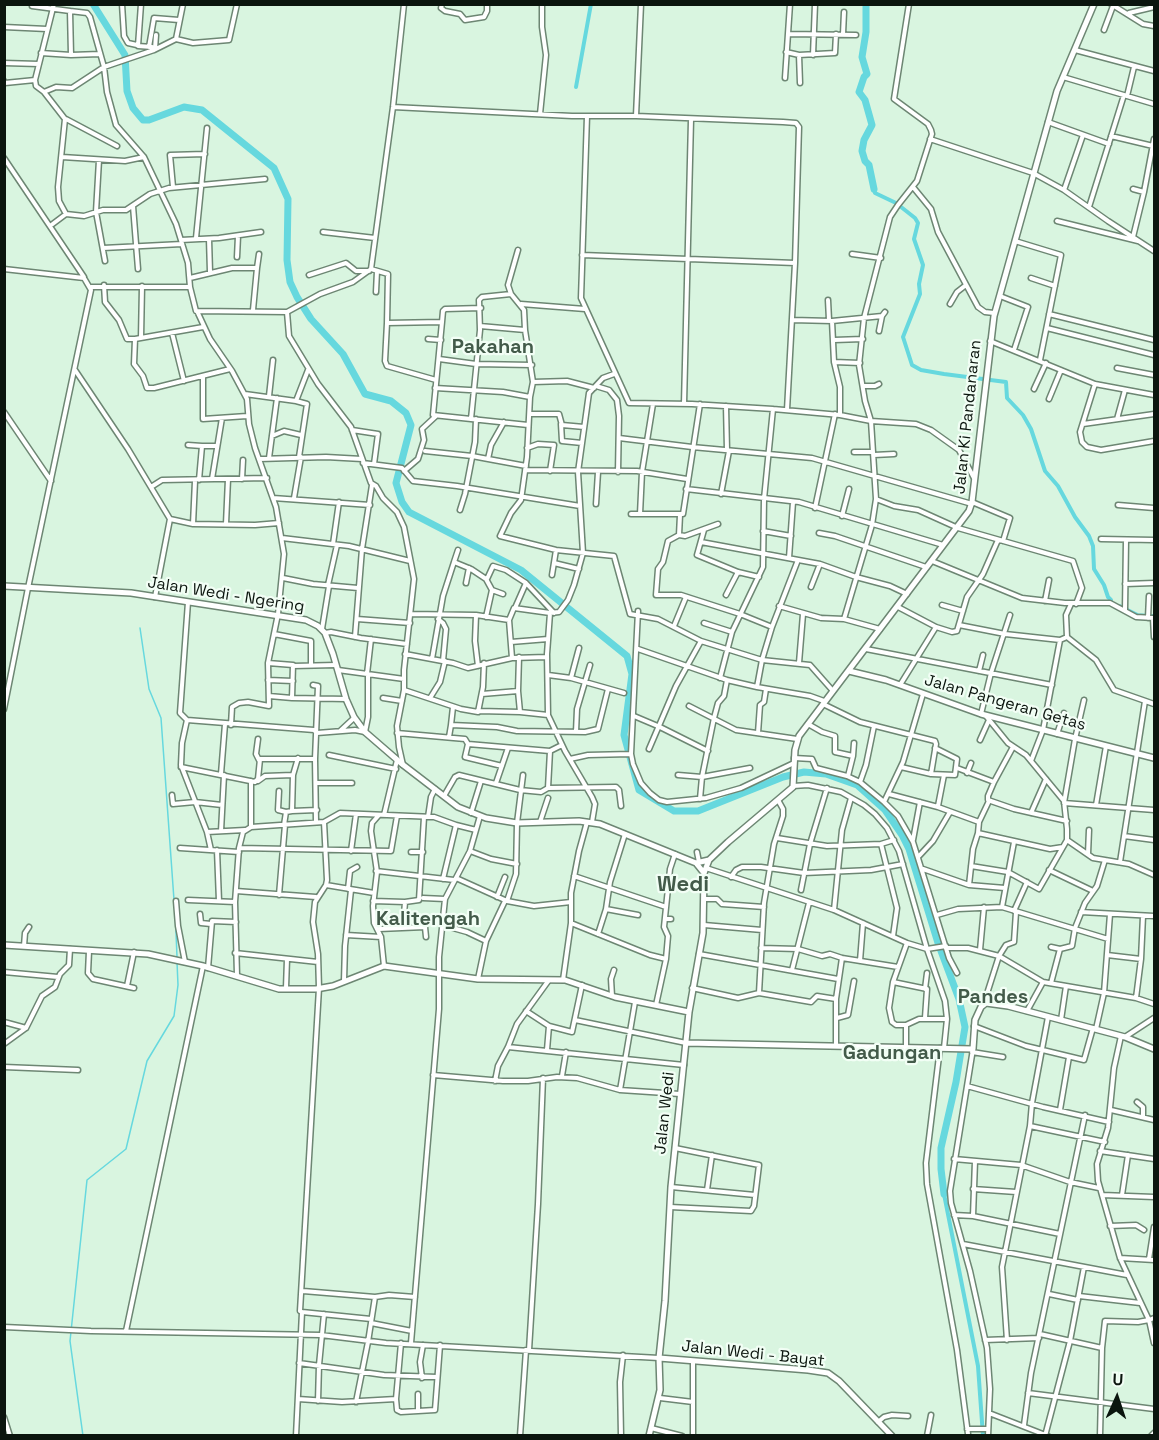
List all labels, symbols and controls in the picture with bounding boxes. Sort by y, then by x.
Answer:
district label: Pakahan [452,336,534,360]
street label: Jalan Ki Pandanaran [950,339,986,495]
street label: Jalan Wedi - Ngering [146,573,306,617]
street label: Jalan Pangeran Getas [922,671,1088,735]
district label: Wedi [657,872,709,898]
district label: Kalitengah [376,908,480,932]
district label: Pandes [958,986,1028,1010]
district label: Gadungan [843,1042,941,1066]
street label: Jalan Wedi [651,1071,679,1155]
street label: Jalan Wedi - Bayat [681,1337,825,1371]
north arrow [1087,1368,1147,1428]
text: U [1112,1369,1124,1390]

